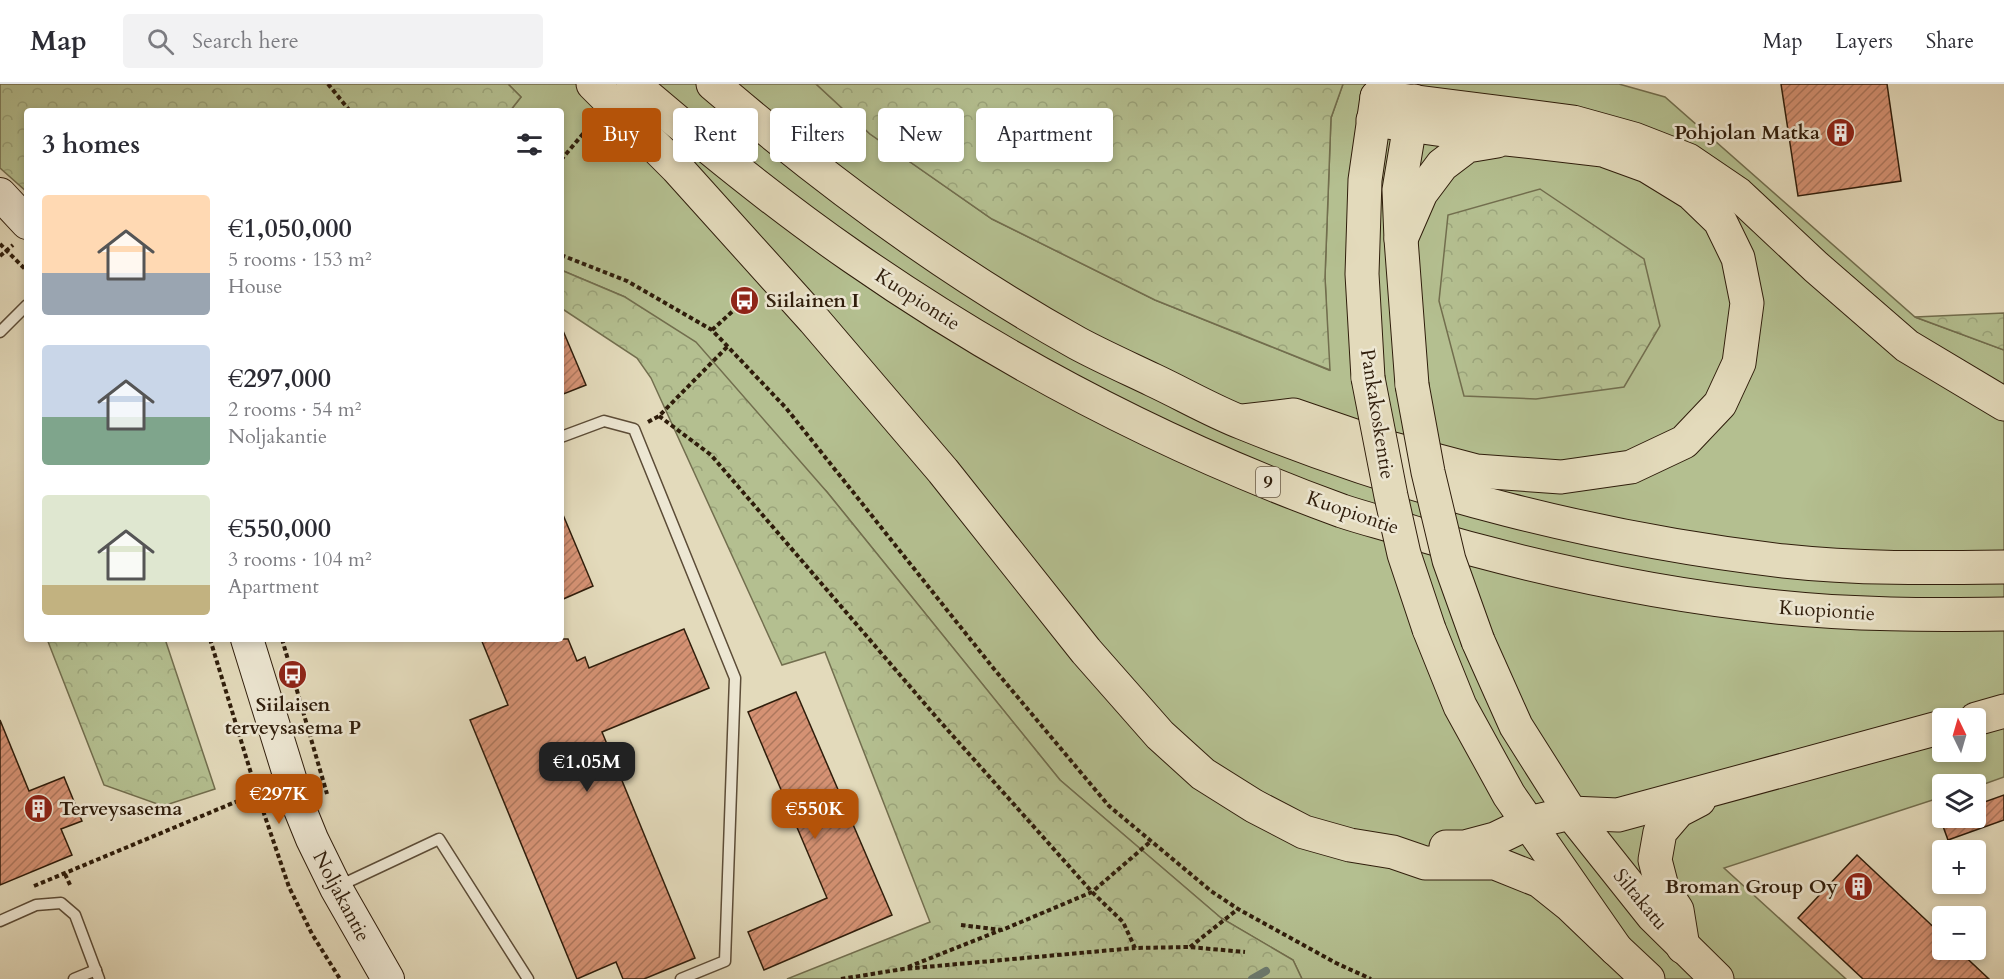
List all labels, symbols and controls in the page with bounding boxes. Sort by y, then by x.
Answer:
search box [123,14,543,68]
text: Map [30,22,87,60]
icon: search [144,25,177,58]
text: Search here [192,26,299,56]
text: Map [1763,27,1803,56]
text: Layers [1836,27,1893,56]
text: Share [1926,27,1974,56]
chip: Buy [582,108,661,162]
chip: Rent [673,108,758,162]
chip: Filters [770,108,866,162]
chip: New [878,108,964,162]
chip: Apartment [976,108,1113,162]
building icon: Pohjolan Matka [1825,116,1857,148]
place label: Pohjolan Matka [1674,119,1820,146]
text: 3 homes [42,127,140,162]
icon: filters [513,128,546,161]
text: €1,050,000 [228,211,352,246]
icon: home [90,219,162,291]
text: 5 rooms · 153 m² [228,246,372,273]
street label: Kuopiontie [870,262,965,337]
text: House [228,273,282,300]
bus stop icon: Siilainen I [729,284,761,316]
place label: Siilainen I [766,287,859,314]
street label: Pankakoskentie [1354,347,1401,481]
text: €297,000 [228,361,331,396]
icon: home [90,369,162,441]
text: 2 rooms · 54 m² [228,396,361,423]
text: Noljakantie [228,423,327,450]
road number: 9 [1256,467,1280,497]
street label: Kuopiontie [1303,484,1403,541]
text: €550,000 [228,511,331,546]
icon: home [90,519,162,591]
text: 3 rooms · 104 m² [228,546,372,573]
text: Apartment [228,573,319,600]
street label: Kuopiontie [1778,594,1876,627]
bus stop icon: Siilaisen terveysasema P [277,658,309,690]
place label: Siilaisen terveysasema P [225,691,361,741]
north arrow [1932,708,1986,762]
map controls [1932,708,1986,960]
pin: €1.05M [538,742,636,793]
text: €1.05M [553,748,621,775]
pin: €297K [237,774,321,825]
button: layers [1932,774,1986,828]
text: €297K [250,780,308,807]
pin: €550K [773,789,857,840]
building icon: Terveysasema [22,792,54,824]
place label: Terveysasema [59,795,182,822]
text: €550K [786,795,844,822]
button: + [1932,840,1986,894]
street label: Noljakantie [306,846,377,946]
street label: Siltakatu [1607,863,1674,936]
building icon: Broman Group Oy [1843,870,1875,902]
place label: Broman Group Oy [1665,873,1839,900]
button: − [1932,906,1986,960]

